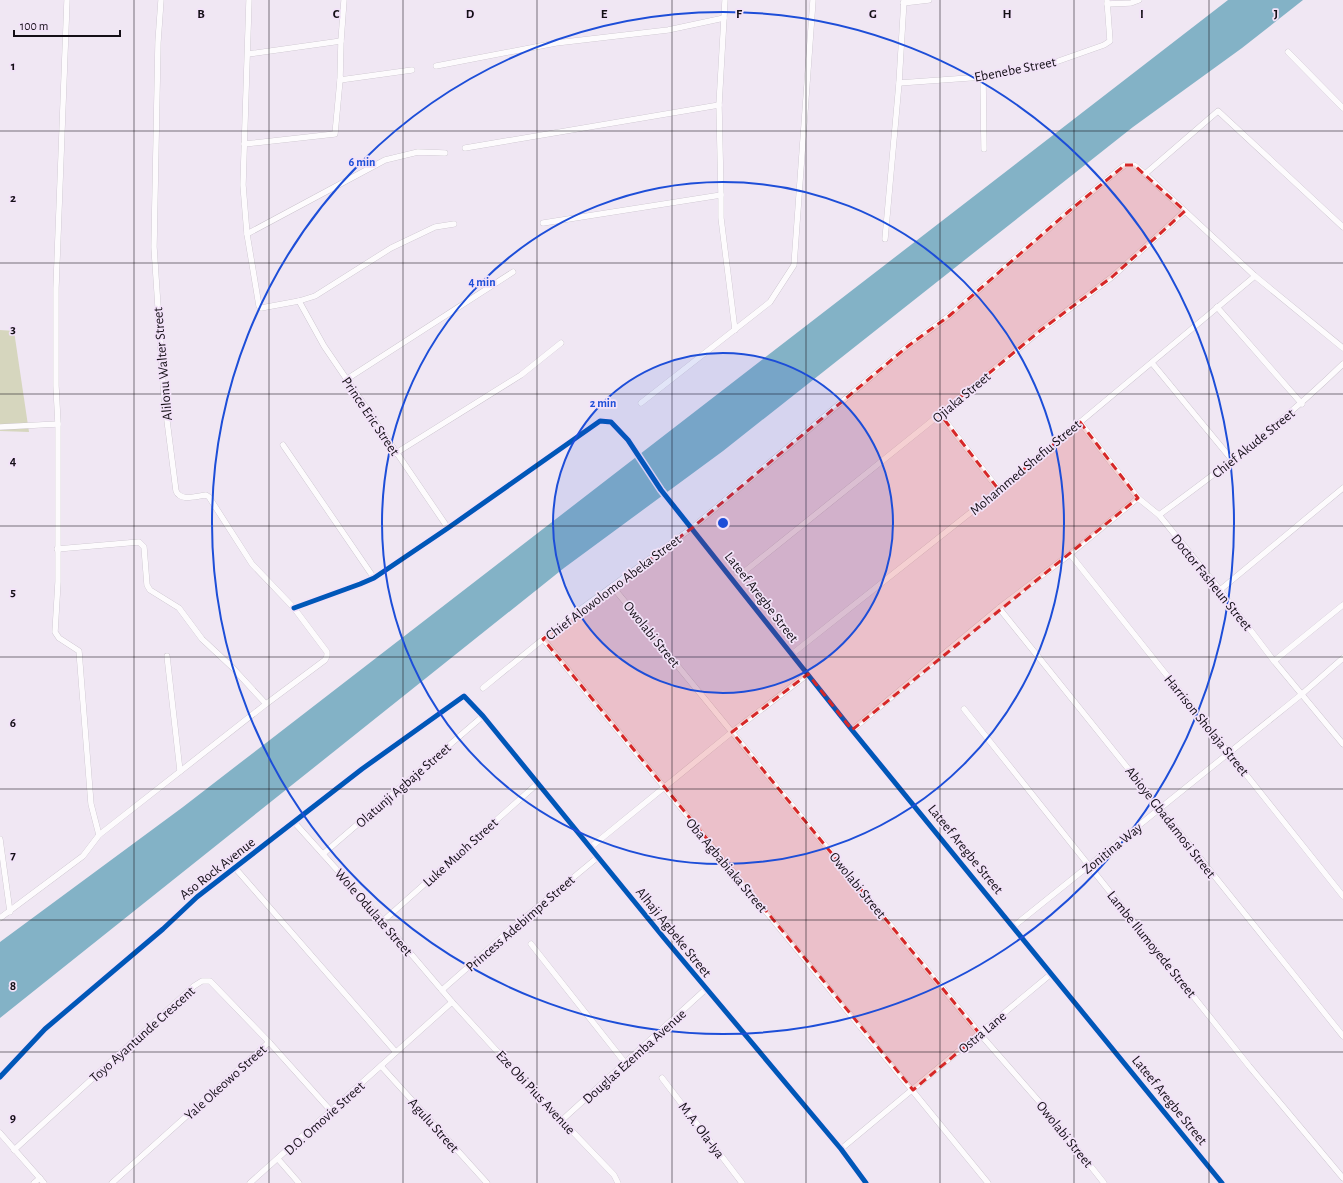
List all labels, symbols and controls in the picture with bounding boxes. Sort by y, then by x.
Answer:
text: B [197,8,205,21]
text: C [333,8,340,21]
text: D [466,8,475,21]
text: E [601,8,608,21]
text: F [736,8,743,21]
text: G [869,8,877,21]
text: H [1002,8,1012,21]
text: I [1140,8,1144,21]
text: J [1274,8,1278,21]
scale bar [14,12,120,38]
text: 100 m [20,20,48,32]
street label: Ebenebe Street [973,55,1058,85]
text: 1 [11,60,15,73]
text: 6 min [349,156,375,168]
text: 2 [10,192,16,205]
text: 4 min [468,276,496,288]
street label: Alilonu Walter Street [151,306,175,421]
text: 3 [10,323,16,336]
street label: Ojiaka Street [930,369,994,426]
street label: Prince Eric Street [339,375,402,459]
text: 2 min [590,397,616,409]
street label: Chief Akude Street [1210,406,1298,481]
street label: Mohammed Shefiu Street [968,417,1084,518]
text: 4 [10,455,17,468]
centre of rings [716,516,730,530]
street label: Chief Alowolomo Abeka Street [543,532,684,643]
street label: Doctor Fasheun Street [1168,532,1255,634]
street label: Lateef Aregbe Street [722,550,801,646]
text: 5 [10,586,16,599]
street label: Owolabi Street [620,599,682,671]
street label: Harrison Sholaja Street [1161,672,1251,779]
text: 6 [10,717,16,730]
street label: Olatunji Agbaje Street [353,740,454,831]
street label: Abioye Gbadamosi Street [1122,764,1218,881]
street label: Lateef Aregbe Street [925,802,1006,897]
street label: Luke Muoh Street [421,815,501,890]
street label: Oba Agbabiaka Street [683,816,770,916]
street label: Zonitina Way [1080,821,1145,877]
street label: Aso Rock Avenue [177,835,258,902]
text: 7 [10,849,16,862]
street label: Owolabi Street [826,850,888,922]
street label: Wole Odulate Street [332,866,415,959]
street label: Princess Adebimpe Street [464,873,578,975]
street label: Alhaji Agbeke Street [633,885,714,981]
street label: Lambe Ilumoyede Street [1104,889,1199,1001]
text: 8 [10,980,16,993]
street label: Toyo Ayantunde Crescent [87,984,198,1085]
street label: Douglas Ezemba Avenue [580,1007,689,1107]
street label: Ostra Lane [956,1009,1009,1057]
street label: Yale Okeowo Street [182,1042,270,1123]
street label: Eze Obi Pius Avenue [493,1048,577,1137]
street label: Lateef Aregbe Street [1129,1053,1210,1148]
street label: D.O. Omovie Street [282,1079,368,1158]
street label: Agulu Street [405,1096,462,1156]
street label: Owolabi Street [1033,1099,1095,1171]
street label: M.A. Ola-Iya [676,1100,727,1162]
text: 9 [10,1112,16,1125]

